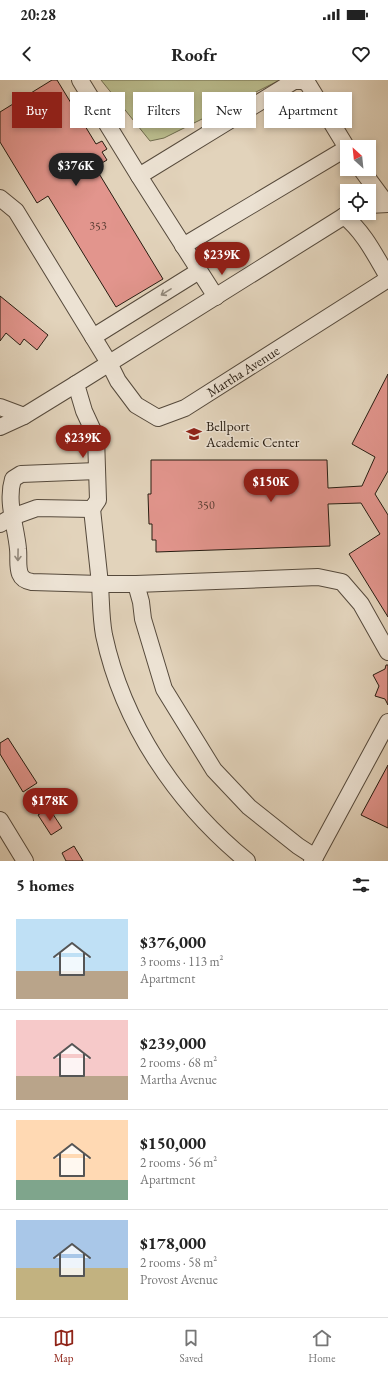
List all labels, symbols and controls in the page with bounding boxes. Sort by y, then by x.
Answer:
text: 20:28 [20,5,56,24]
icon: back [16,43,38,65]
text: Roofr [171,43,217,66]
icon: heart [350,43,372,65]
chip: Buy [12,92,62,128]
chip: Rent [70,92,125,128]
chip: Filters [133,92,194,128]
chip: New [202,92,256,128]
chip: Apartment [264,92,352,128]
north arrow [340,140,376,176]
map controls [340,140,376,220]
pin: $376K [48,153,104,187]
text: $376K [58,157,94,174]
button: locate [340,184,376,220]
house number: 353 [89,218,107,234]
pin: $239K [194,242,250,276]
text: $239K [204,246,240,263]
one-way arrow [160,288,172,296]
street label: Martha Avenue [203,341,283,401]
place label: Bellport Academic Center [205,417,300,451]
pin: $239K [55,425,111,459]
school or university icon: Bellport Academic Center [185,425,203,443]
text: $239K [65,429,101,446]
pin: $150K [243,469,299,503]
text: $150K [253,473,289,490]
house number: 350 [197,497,215,513]
one-way arrow [14,548,22,561]
pin: $178K [22,788,78,822]
text: $178K [32,792,68,809]
text: 5 homes [16,874,74,896]
icon: filters [350,874,372,896]
text: $376,000 [140,931,206,953]
icon: home [48,935,96,983]
text: 3 rooms · 113 m² [140,953,224,970]
text: Apartment [140,970,195,987]
text: $239,000 [140,1032,206,1054]
icon: home [48,1036,96,1084]
text: 2 rooms · 68 m² [140,1054,217,1071]
text: Martha Avenue [140,1071,217,1088]
text: $150,000 [140,1132,206,1154]
icon: home [48,1136,96,1184]
text: 2 rooms · 56 m² [140,1154,217,1171]
text: Apartment [140,1171,195,1188]
text: $178,000 [140,1232,206,1254]
icon: home [48,1236,96,1284]
text: 2 rooms · 58 m² [140,1254,217,1271]
text: Provost Avenue [140,1271,218,1288]
tab: Map [53,1327,75,1365]
tab: Saved [180,1327,203,1365]
tab: Home [308,1327,335,1365]

